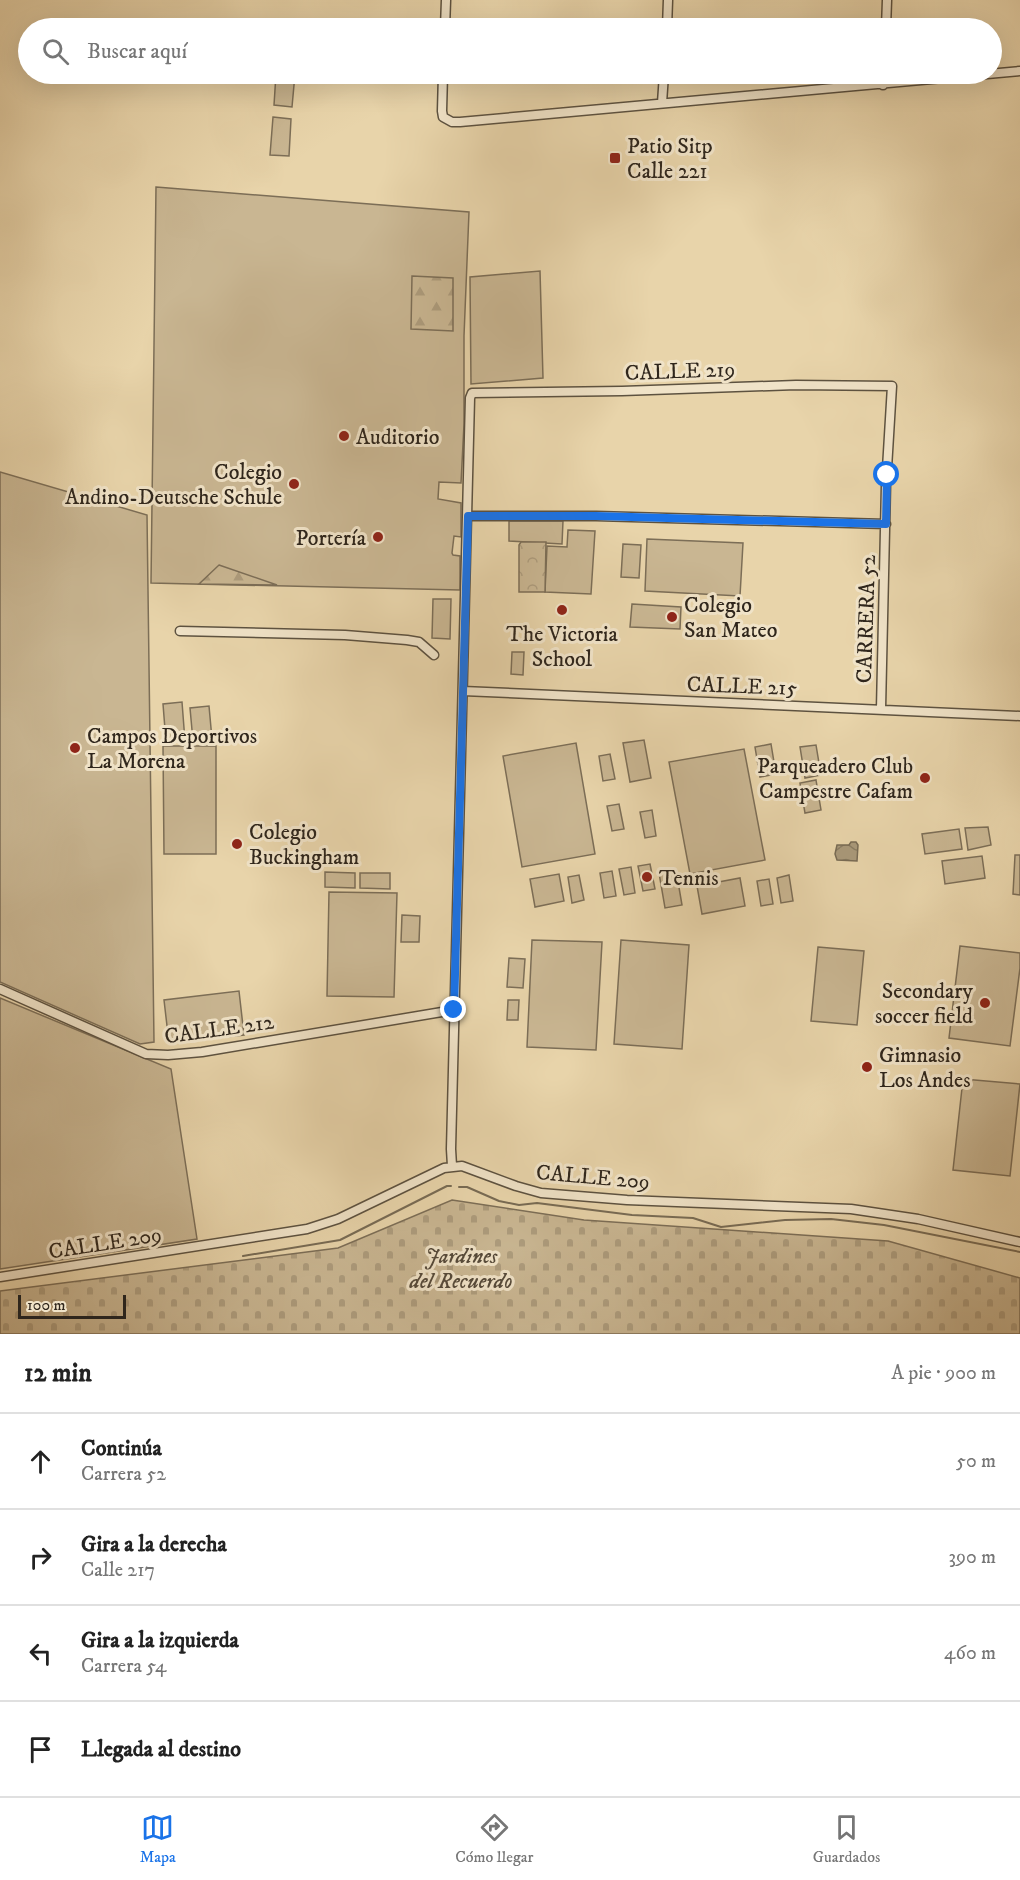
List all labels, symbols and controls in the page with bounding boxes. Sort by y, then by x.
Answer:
search box [18,18,1002,84]
icon: search [39,35,72,68]
text: Buscar aquí [87,38,187,65]
place label: Patio Sitp Calle 221 [627,133,712,185]
marker: Patio Sitp Calle 221 [608,151,622,165]
street label: CALLE 219 [624,356,736,387]
place label: Auditorio [356,424,439,451]
marker: Auditorio [337,429,351,443]
place label: Colegio Andino-Deutsche Schule [65,459,282,511]
route start [873,461,899,487]
marker: Colegio Andino-Deutsche Schule [287,477,301,491]
place label: Portería [295,525,367,552]
marker: Portería [371,530,385,544]
street label: CARRERA 52 [851,554,882,684]
place label: Colegio San Mateo [684,592,777,644]
marker: The Victoria School [555,603,569,617]
marker: Colegio San Mateo [665,610,679,624]
place label: The Victoria School [506,621,619,673]
street label: CALLE 215 [686,671,798,702]
place label: Campos Deportivos La Morena [87,723,257,775]
marker: Campos Deportivos La Morena [68,741,82,755]
place label: Parqueadero Club Campestre Cafam [757,753,913,805]
marker: Parqueadero Club Campestre Cafam [918,771,932,785]
place label: Colegio Buckingham [249,819,359,871]
marker: Colegio Buckingham [230,837,244,851]
place label: Tennis [659,865,719,892]
marker: Tennis [640,870,654,884]
place label: Secondary soccer field [875,978,974,1030]
route end [440,996,466,1022]
marker: Secondary soccer field [978,996,992,1010]
street label: CALLE 212 [163,1008,276,1051]
place label: Gimnasio Los Andes [879,1042,971,1094]
marker: Gimnasio Los Andes [860,1060,874,1074]
street label: CALLE 209 [535,1159,651,1196]
street label: CALLE 209 [47,1221,164,1266]
park label: Jardines del Recuerdo [409,1243,512,1295]
scale bar [18,1292,126,1320]
text: 100 m [27,1295,66,1315]
text: 12 min [24,1357,92,1390]
text: A pie · 900 m [891,1361,996,1386]
text: Continúa [81,1435,162,1462]
icon: ahead [24,1445,57,1478]
text: 50 m [956,1449,996,1474]
text: Carrera 52 [81,1462,166,1487]
text: Gira a la derecha [81,1531,227,1558]
icon: right [24,1541,57,1574]
text: 390 m [948,1545,996,1570]
text: Calle 217 [81,1558,155,1583]
text: Gira a la izquierda [81,1627,239,1654]
icon: left [24,1637,57,1670]
text: 460 m [944,1641,996,1666]
text: Carrera 54 [81,1654,167,1679]
icon: arrive [24,1733,57,1766]
text: Llegada al destino [81,1736,241,1763]
tab: Mapa [140,1811,176,1867]
tab: Cómo llegar [455,1811,534,1867]
tab: Guardados [813,1811,880,1867]

